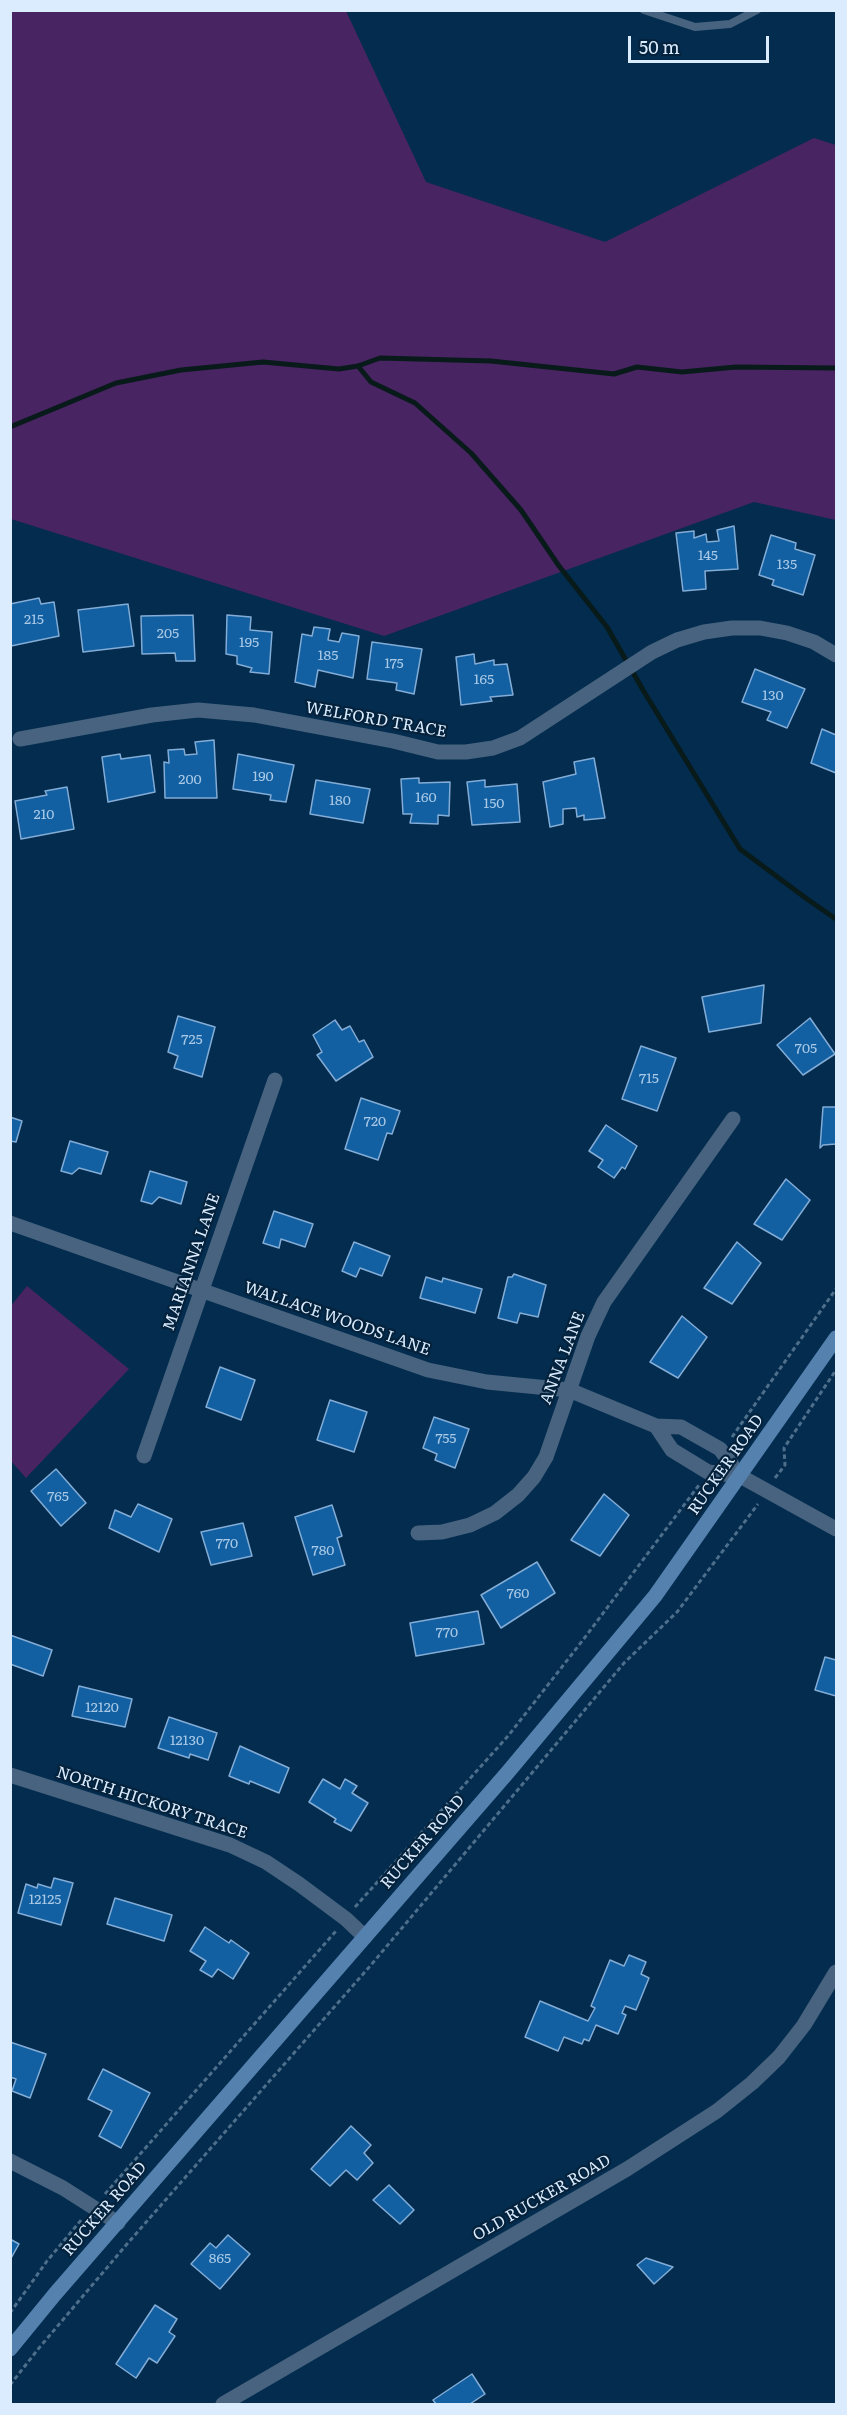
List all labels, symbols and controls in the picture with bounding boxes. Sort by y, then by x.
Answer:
scale bar [631,24,772,62]
text: 50 m [639,33,680,60]
house number: 145 [698,548,718,564]
house number: 135 [777,557,797,573]
house number: 215 [24,612,44,628]
house number: 205 [157,626,179,642]
house number: 195 [239,635,259,651]
house number: 185 [318,648,338,664]
house number: 175 [384,656,404,672]
house number: 165 [474,672,494,688]
house number: 130 [762,688,784,704]
street label: WELFORD TRACE [304,698,448,742]
house number: 190 [252,769,274,785]
house number: 200 [178,772,202,788]
house number: 160 [415,790,437,806]
house number: 180 [329,793,351,809]
house number: 150 [484,796,504,812]
house number: 210 [34,807,54,823]
house number: 725 [181,1032,203,1048]
house number: 705 [795,1041,817,1057]
house number: 715 [639,1071,659,1087]
house number: 720 [364,1114,386,1130]
street label: MARIANNA LANE [159,1191,225,1333]
street label: WALLACE WOODS LANE [241,1278,433,1360]
street label: ANNA LANE [536,1309,590,1407]
street label: RUCKER ROAD [684,1411,768,1519]
house number: 755 [436,1431,456,1447]
house number: 765 [47,1489,69,1505]
house number: 770 [216,1536,238,1552]
house number: 780 [312,1543,334,1559]
house number: 760 [507,1586,529,1602]
house number: 770 [436,1625,458,1641]
house number: 12120 [85,1700,119,1716]
house number: 12130 [170,1733,204,1749]
street label: NORTH HICKORY TRACE [54,1763,250,1843]
street label: RUCKER ROAD [377,1791,469,1893]
house number: 12125 [29,1892,61,1908]
street label: OLD RUCKER ROAD [470,2151,614,2245]
street label: RUCKER ROAD [59,2158,151,2260]
house number: 865 [209,2251,231,2267]

